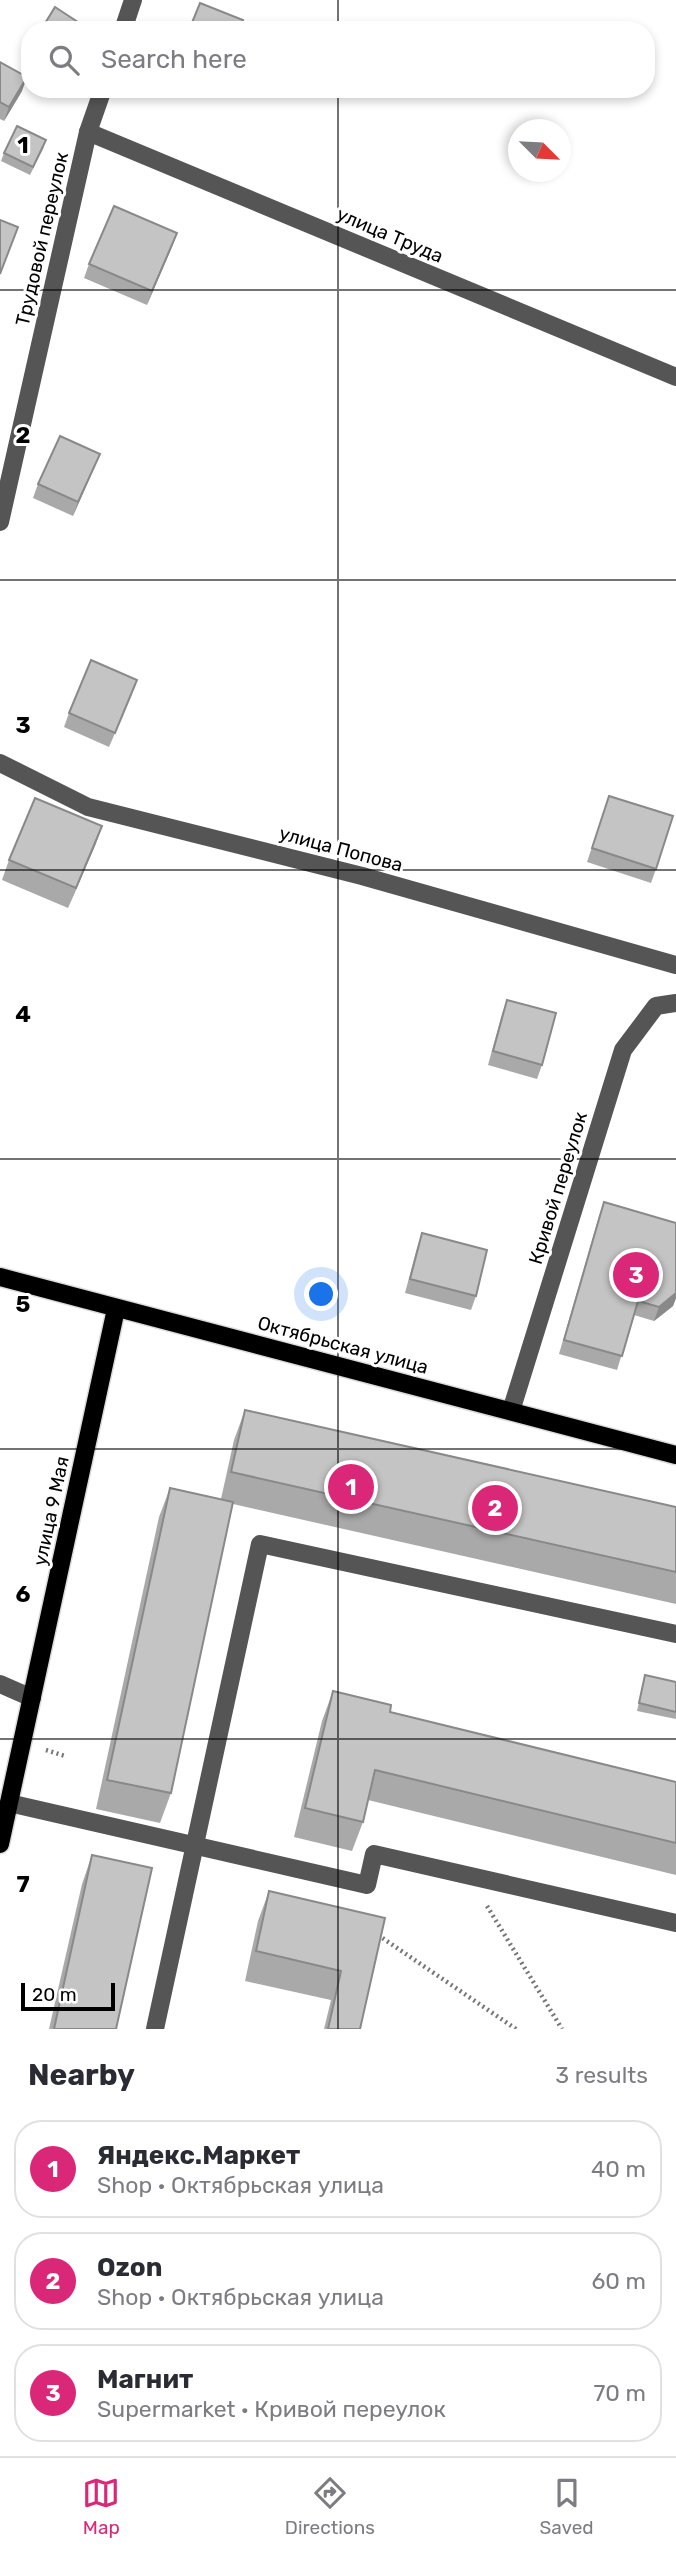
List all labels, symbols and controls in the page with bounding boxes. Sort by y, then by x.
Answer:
search box [21,21,655,98]
icon: search [45,41,83,79]
text: Search here [101,44,247,75]
north arrow [508,119,571,182]
text: 1 [17,131,29,159]
street label: Трудовой переулок [11,150,73,328]
street label: улица Труда [333,202,447,268]
text: 2 [16,421,30,449]
text: 3 [15,711,31,739]
street label: улица Попова [277,821,405,877]
text: 4 [15,1000,31,1028]
street label: Кривой переулок [524,1109,592,1267]
pin: 3 [613,1249,659,1301]
your location [304,1277,338,1311]
text: 5 [16,1290,31,1318]
street label: Октябрьская улица [255,1311,431,1379]
street label: улица 9 Мая [28,1454,74,1568]
pin: 1 [328,1461,374,1513]
pin: 2 [472,1482,518,1534]
text: 6 [16,1580,31,1608]
text: 7 [16,1870,30,1898]
scale bar [21,1980,116,2012]
text: 20 m [32,1983,77,2006]
text: Nearby [28,2057,135,2093]
text: 3 results [555,2061,648,2089]
text: Яндекс.Маркет [97,2140,300,2171]
text: 1 [47,2155,59,2183]
text: 40 m [591,2155,646,2183]
text: Shop · Октябрьская улица [97,2171,384,2199]
text: Ozon [97,2252,162,2283]
text: 2 [46,2267,60,2295]
text: 60 m [591,2267,646,2295]
text: Shop · Октябрьская улица [97,2283,384,2311]
text: Магнит [97,2364,193,2395]
text: 3 [45,2379,61,2407]
text: 70 m [594,2379,646,2407]
text: Supermarket · Кривой переулок [97,2395,446,2423]
tab: Map [82,2474,120,2539]
tab: Directions [285,2474,375,2539]
tab: Saved [539,2474,594,2539]

